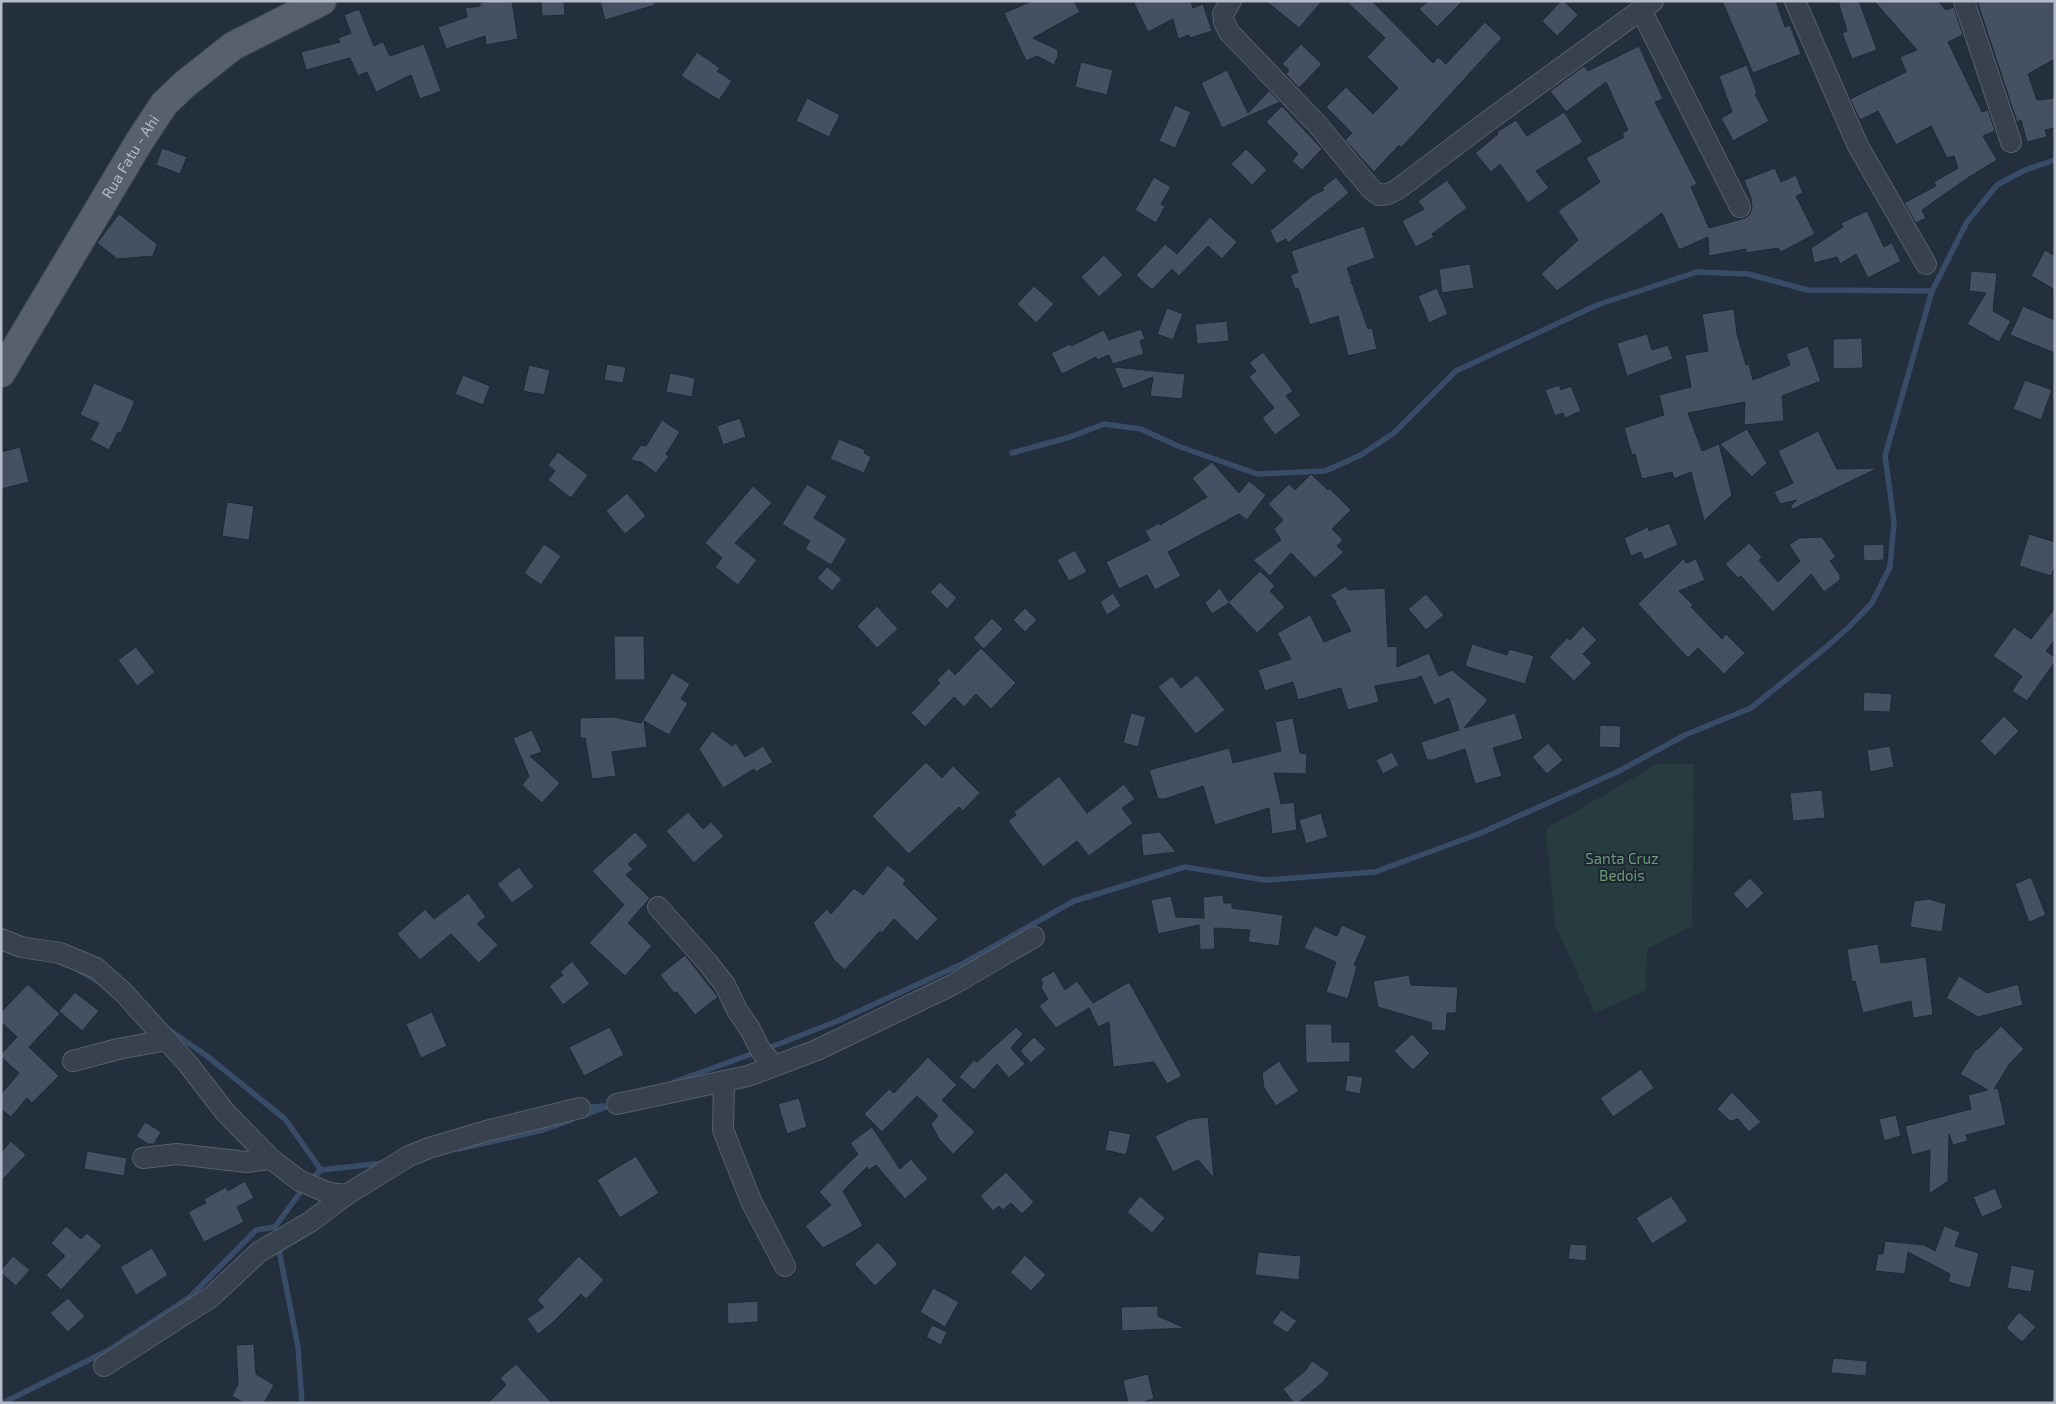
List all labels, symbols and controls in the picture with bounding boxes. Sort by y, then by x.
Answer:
street label: Rua Fatu - Ahi [97,111,162,201]
park label: Santa Cruz Bedois [1585,849,1659,884]

